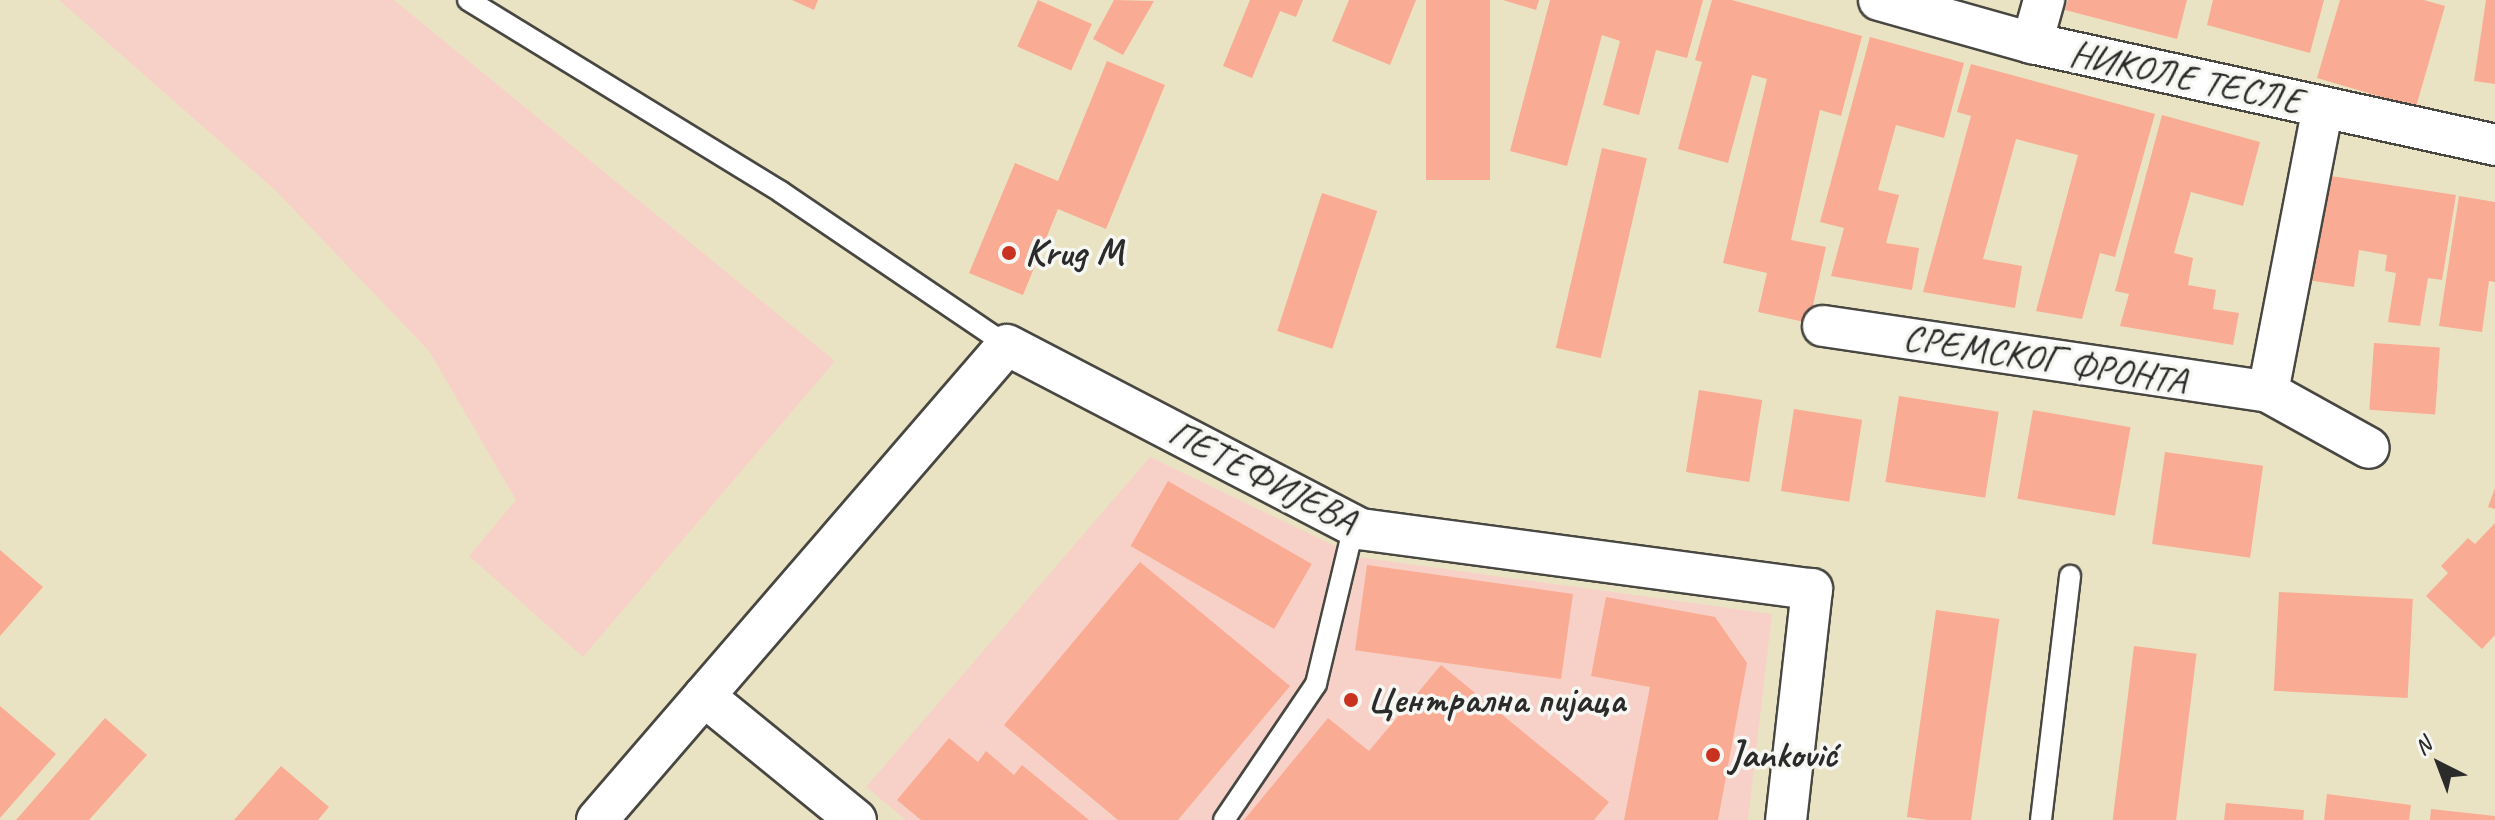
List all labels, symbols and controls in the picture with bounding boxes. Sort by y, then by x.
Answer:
street label: НИКОЛЕ ТЕСЛЕ [2066,30,2306,124]
place label: Krug M [1025,230,1123,276]
marker: Krug M [1000,244,1018,262]
street label: СРЕМСКОГ ФРОНТА [1899,314,2191,404]
street label: ПЕТЕФИЈЕВА [1161,409,1365,543]
place label: Централна пијаца [1367,677,1625,723]
marker: Централна пијаца [1342,691,1360,709]
north arrow [2399,724,2479,804]
text: N [2409,731,2437,761]
place label: Janković [1729,732,1836,778]
marker: Janković [1704,746,1722,764]

